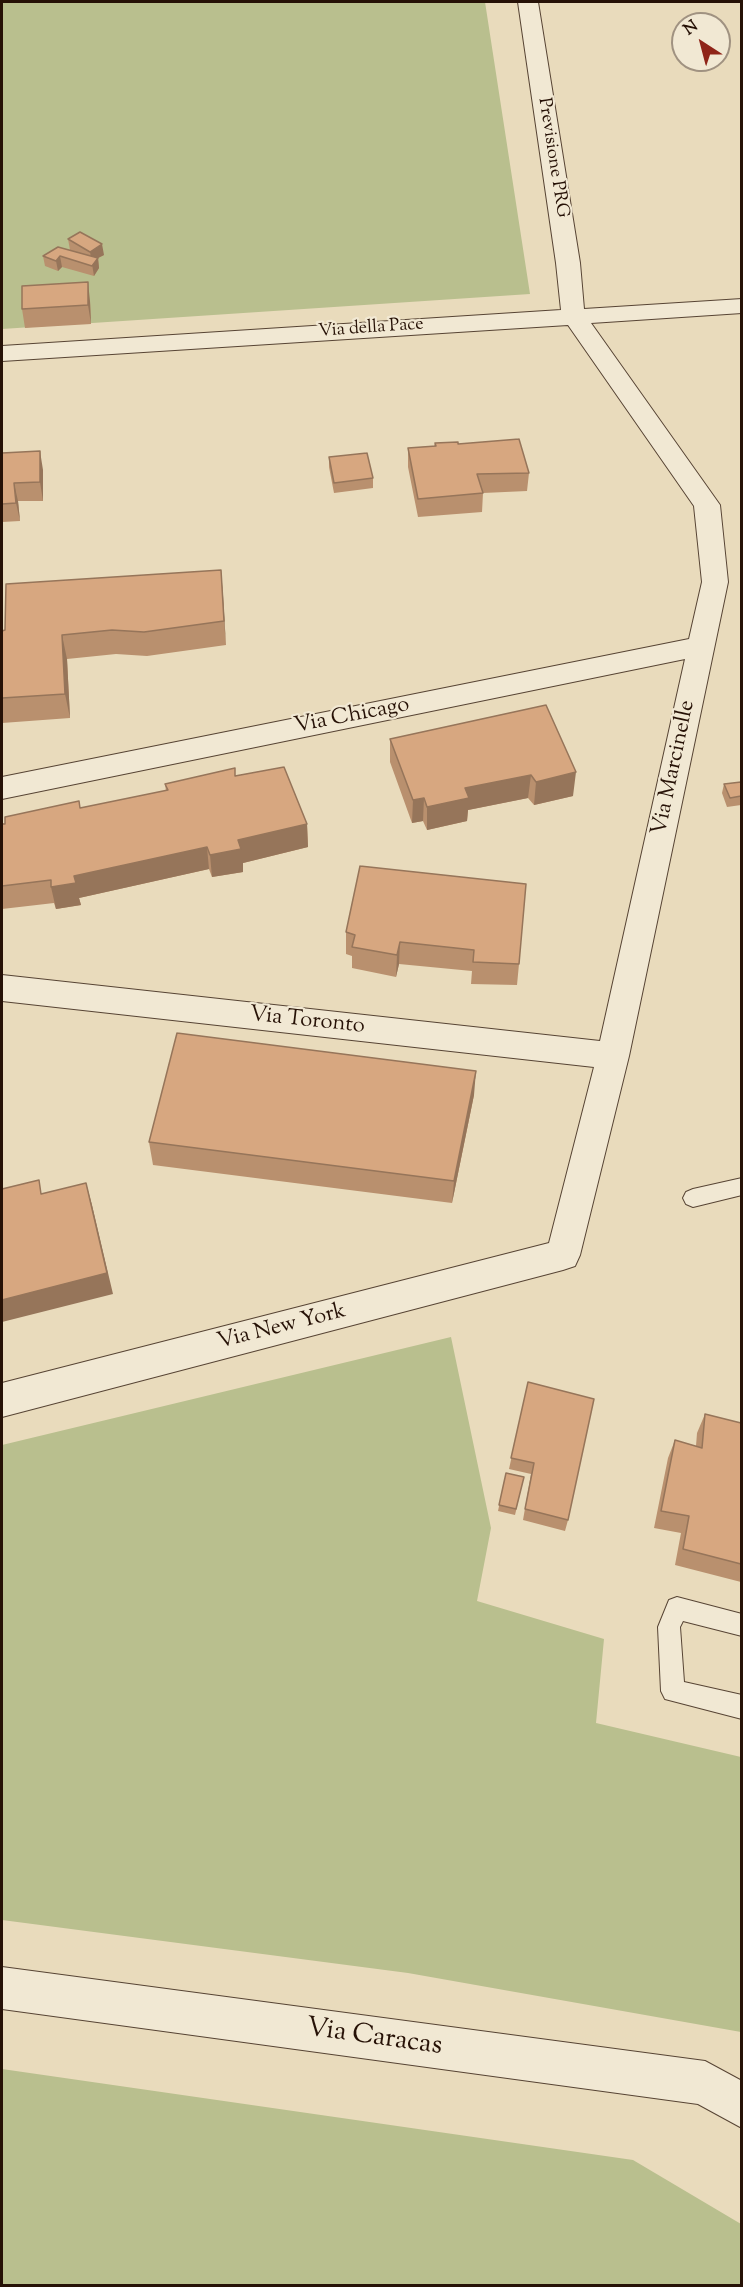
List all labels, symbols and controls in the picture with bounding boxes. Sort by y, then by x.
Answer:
north arrow [671,12,731,72]
text: N [679,16,703,42]
street label: Previsione PRG [532,96,572,220]
street label: Via della Pace [318,315,424,343]
street label: Via Chicago [292,693,412,741]
street label: Via Marcinelle [648,698,702,838]
street label: Via Toronto [248,1003,366,1041]
street label: Via New York [215,1299,349,1357]
street label: Via Caracas [304,2013,444,2065]

